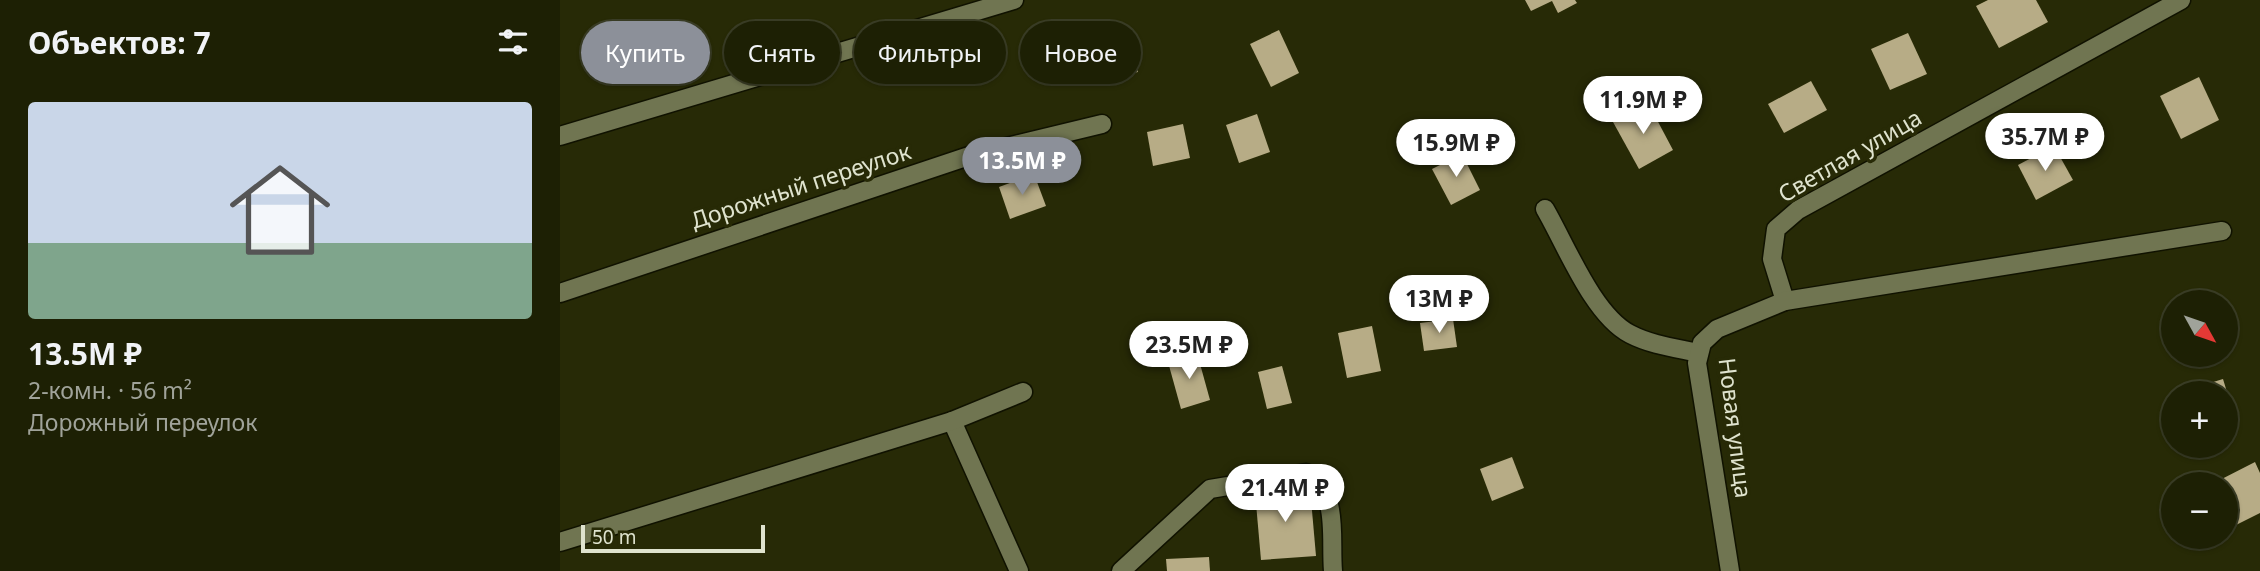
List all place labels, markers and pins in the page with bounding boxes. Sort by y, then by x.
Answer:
pin: 11.9M ₽ [1578,76,1708,136]
pin: 35.7M ₽ [1980,114,2110,173]
pin: 15.9M ₽ [1391,120,1521,179]
pin: 13.5M ₽ [957,138,1087,197]
pin: 13M ₽ [1390,276,1488,335]
pin: 23.5M ₽ [1124,322,1254,381]
pin: 21.4M ₽ [1220,464,1350,524]

